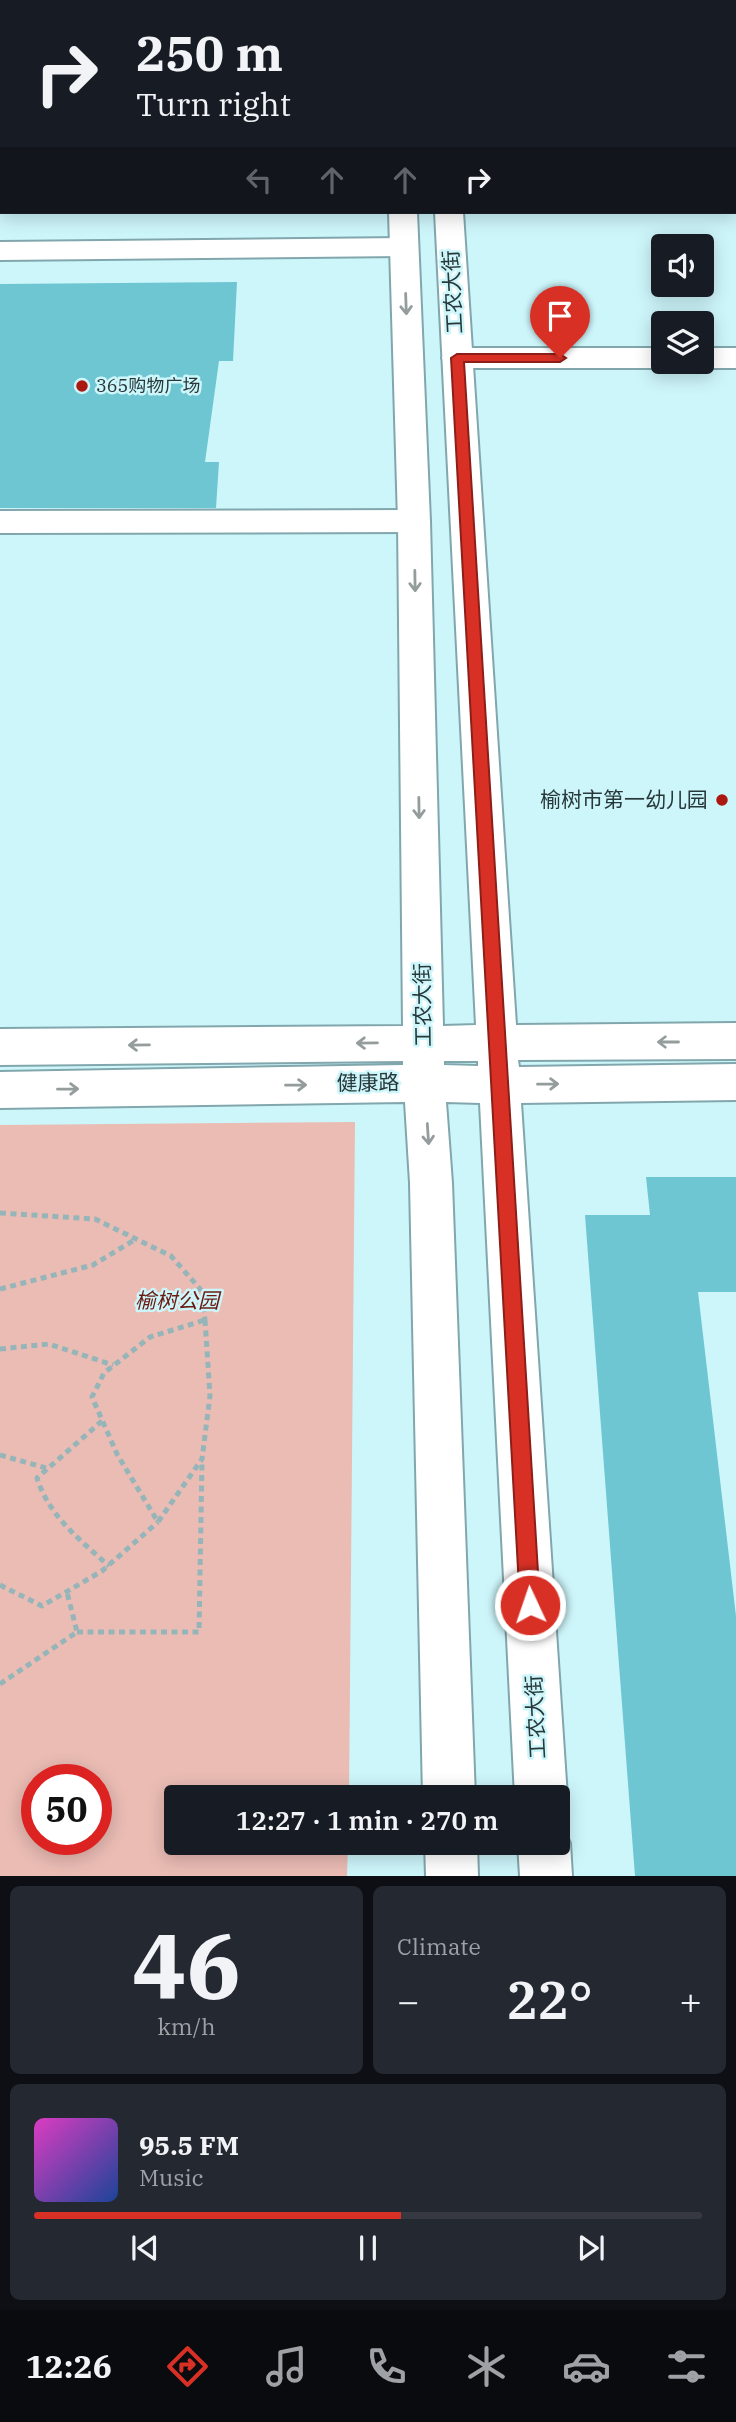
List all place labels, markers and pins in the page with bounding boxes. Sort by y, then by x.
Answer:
pin [530,286,590,358]
place label: 365购物广场 [96,374,200,397]
marker: 365购物广场 [74,378,90,394]
place label: 榆树市第一幼儿园 [540,785,708,813]
marker: 榆树市第一幼儿园 [714,792,730,808]

